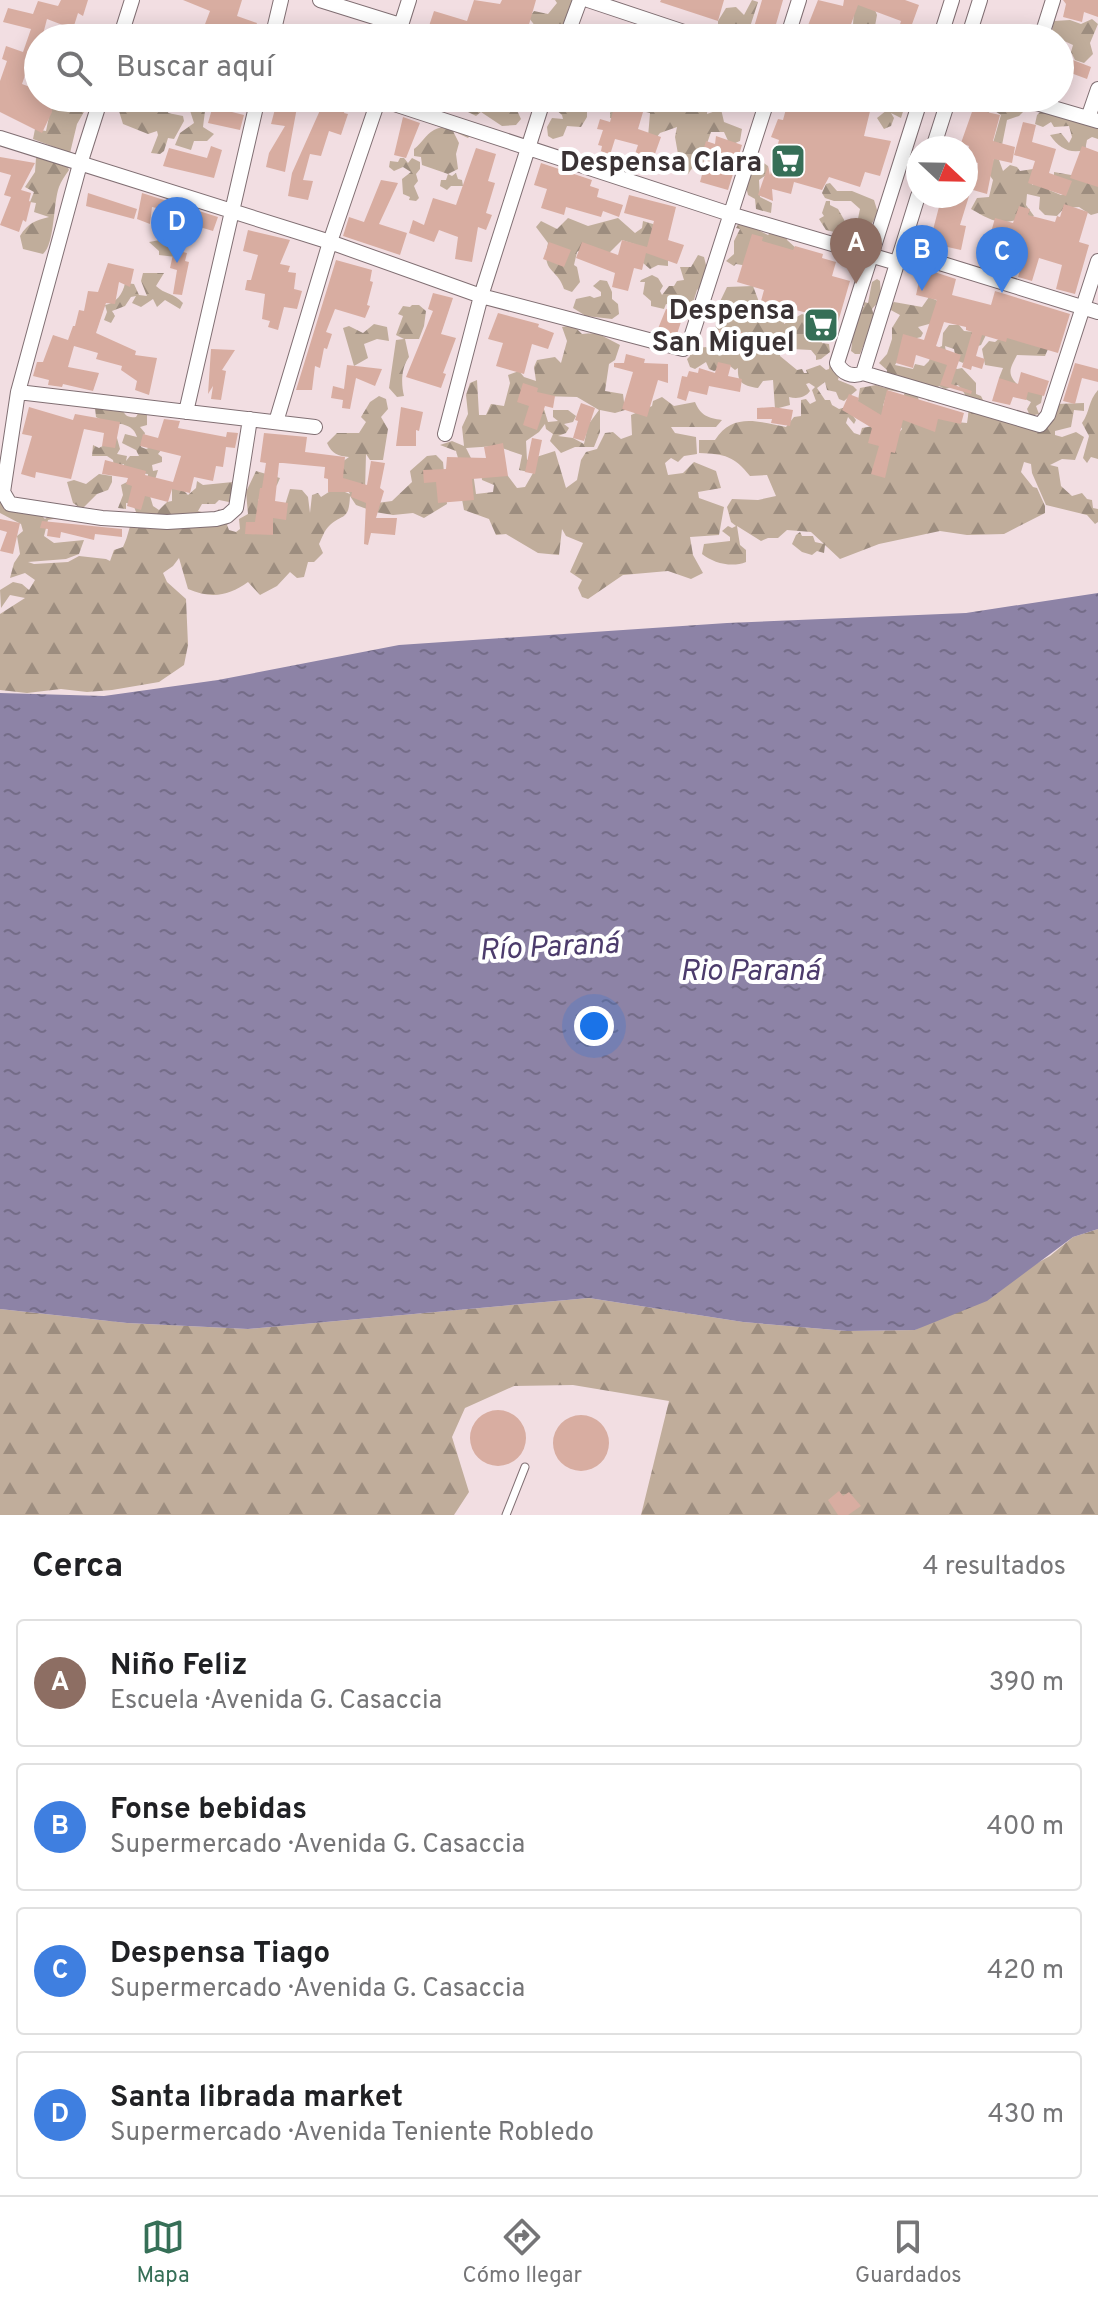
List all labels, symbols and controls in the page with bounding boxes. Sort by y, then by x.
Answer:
search box [24,24,1074,112]
icon: search [52,46,96,90]
text: Buscar aquí [116,50,274,87]
north arrow [906,136,978,208]
supermarket icon: Despensa Clara [769,142,807,180]
place label: Despensa Clara [560,146,762,182]
pin: D [151,197,203,263]
pin: A [830,218,882,284]
pin: B [896,225,948,291]
pin: C [976,227,1028,293]
place label: Despensa San Miguel [652,294,795,362]
supermarket icon: Despensa San Miguel [802,306,840,344]
water label: Río Paraná [478,926,623,971]
water label: Rio Paraná [680,954,823,991]
your location [574,1006,614,1046]
text: Cerca [32,1546,123,1589]
text: 4 resultados [922,1551,1066,1584]
text: Niño Feliz [110,1648,248,1685]
text: A [51,1667,69,1700]
text: 390 m [989,1667,1064,1700]
text: Escuela · Avenida G. Casaccia [110,1685,442,1718]
text: Fonse bebidas [110,1792,307,1829]
text: B [51,1811,69,1844]
text: 400 m [987,1811,1064,1844]
text: Supermercado · Avenida G. Casaccia [110,1829,525,1862]
text: Despensa Tiago [110,1936,330,1973]
text: C [52,1955,68,1988]
text: 420 m [987,1955,1064,1988]
text: Supermercado · Avenida G. Casaccia [110,1973,525,2006]
text: Santa librada market [110,2080,403,2117]
text: D [51,2099,69,2132]
text: 430 m [988,2099,1064,2132]
text: Supermercado · Avenida Teniente Robledo [110,2117,594,2150]
tab: Mapa [136,2215,190,2290]
tab: Cómo llegar [462,2215,582,2290]
tab: Guardados [855,2215,962,2290]

